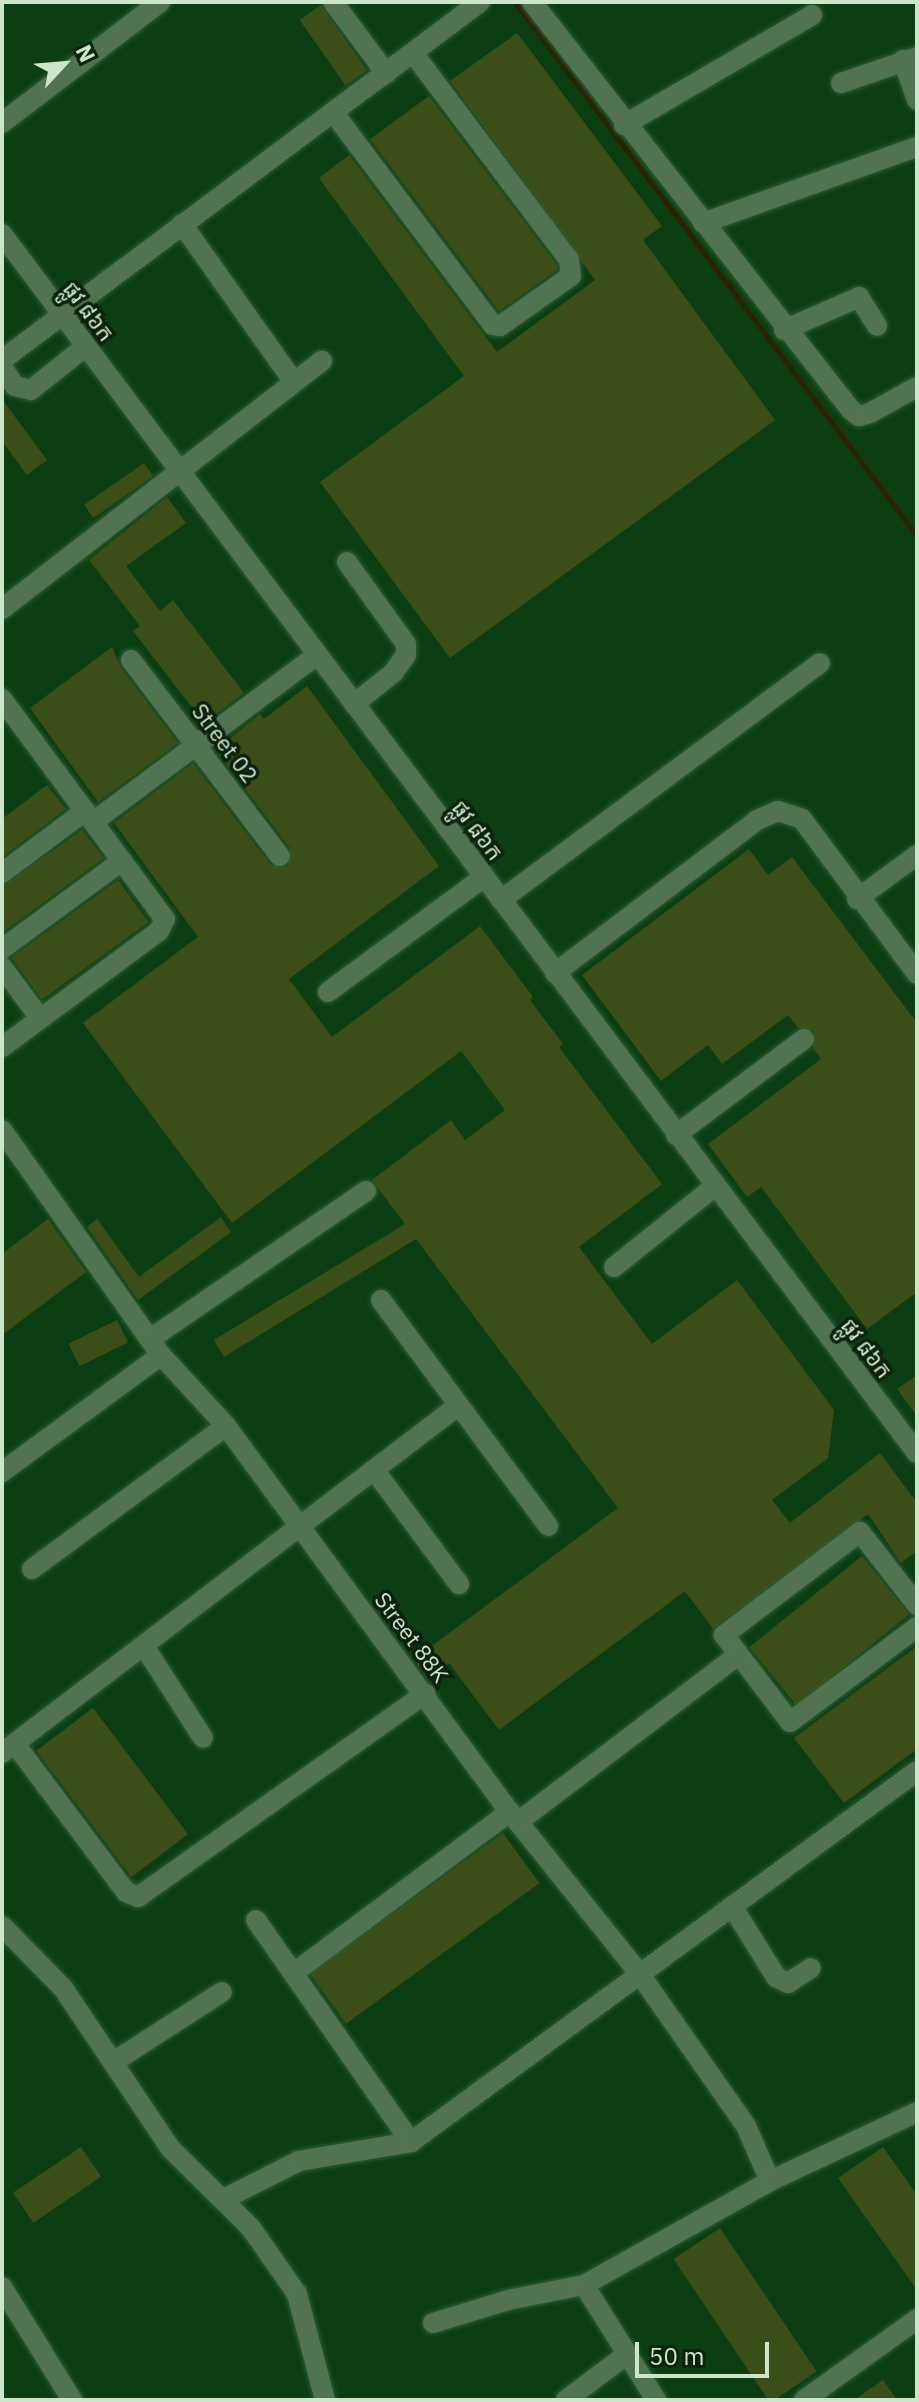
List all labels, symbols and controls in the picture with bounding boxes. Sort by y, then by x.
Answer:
north arrow [24,24,104,104]
text: N [69,40,103,67]
street label: ផ្លូវ ៨៦ក [58,276,120,346]
street label: Street 02 [187,698,263,788]
street label: ផ្លូវ ៨៦ក [447,795,509,865]
street label: ផ្លូវ ៨៦ក [836,1313,898,1383]
street label: Street 88K [370,1587,454,1687]
scale bar [639,2326,773,2376]
text: 50 m [649,2340,704,2372]

